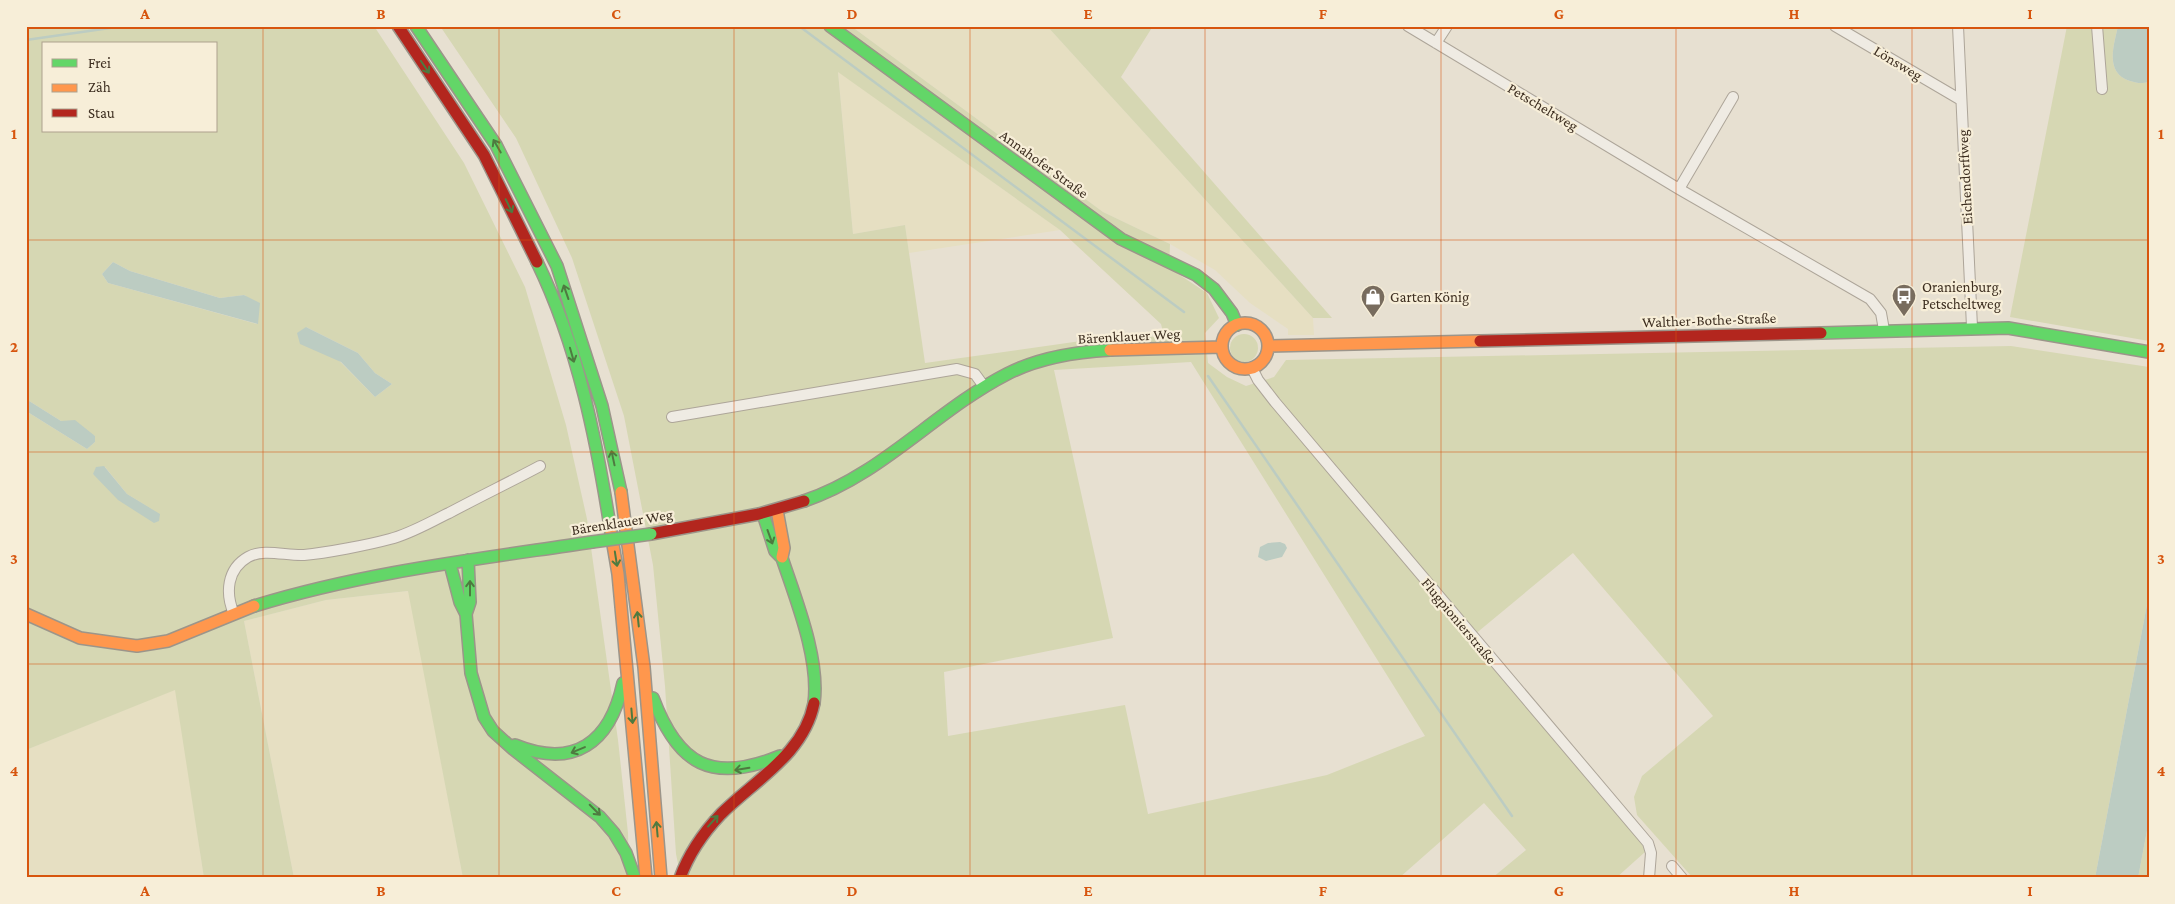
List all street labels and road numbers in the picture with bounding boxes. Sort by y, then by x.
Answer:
street label: Lönsweg [1870,42,1925,85]
street label: Petscheltweg [1505,80,1581,135]
street label: Annahofer Straße [997,127,1092,202]
street label: Eichendorffweg [1955,129,1976,225]
street label: Walther-Bothe-Straße [1642,310,1777,330]
street label: Bärenklauer Weg [1077,325,1181,348]
street label: Bärenklauer Weg [570,506,674,539]
street label: Flugpionierstraße [1418,575,1500,668]

